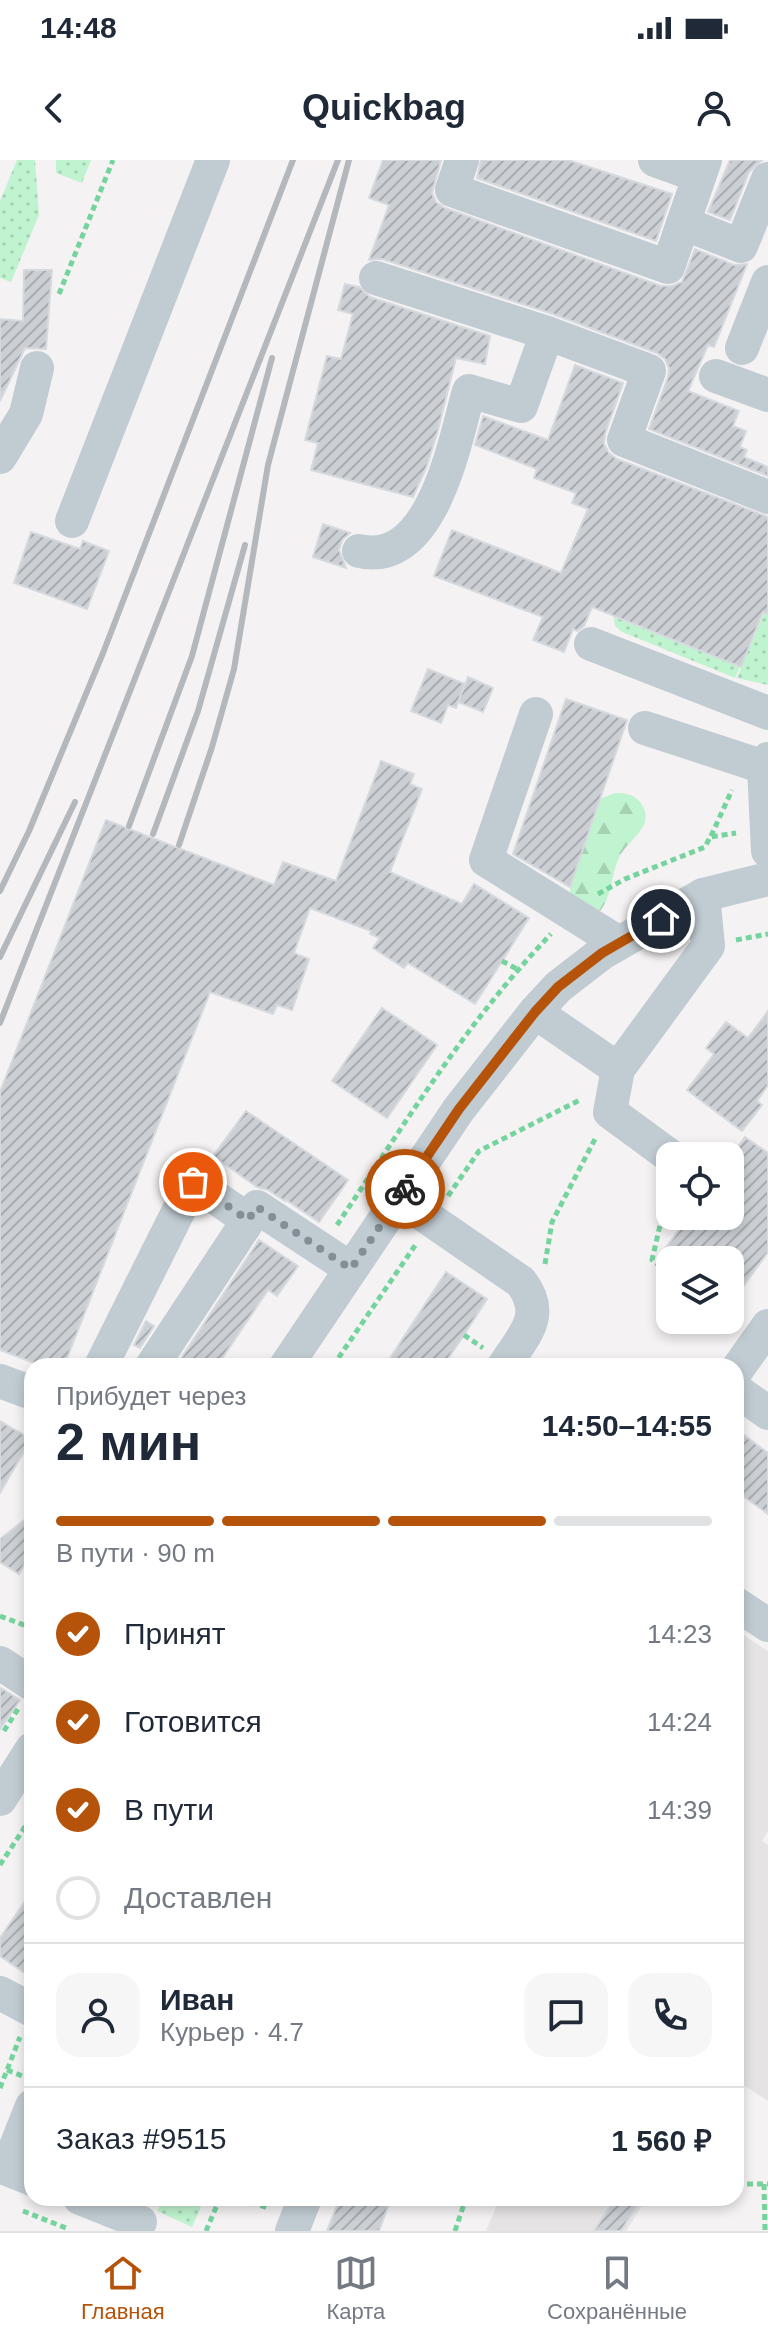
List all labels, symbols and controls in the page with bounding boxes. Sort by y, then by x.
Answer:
text: 14:48 [40,11,117,44]
icon: back [32,86,76,130]
icon: person [692,86,736,130]
text: Quickbag [302,87,466,128]
pin [627,885,695,953]
icon: home [639,897,683,941]
map controls [656,1142,744,1334]
button: locate [656,1142,744,1230]
pin [159,1148,227,1216]
courier [365,1149,445,1229]
icon: bag [171,1160,215,1204]
icon: bike [383,1167,427,1211]
button: layers [656,1246,744,1334]
text: Прибудет через [56,1381,246,1411]
text: 14:50–14:55 [542,1409,712,1442]
text: 2 мин [56,1413,201,1471]
text: В пути · 90 m [56,1538,215,1568]
icon: check [56,1612,100,1656]
text: Принят [124,1617,226,1650]
text: 14:23 [647,1619,712,1649]
icon: check [56,1700,100,1744]
text: Готовится [124,1705,262,1738]
text: 14:24 [647,1707,712,1737]
icon: check [56,1788,100,1832]
text: В пути [124,1793,214,1826]
text: 14:39 [647,1795,712,1825]
text: Доставлен [124,1881,272,1914]
button: person [56,1973,140,2057]
button: chat [524,1973,608,2057]
button: phone [628,1973,712,2057]
text: Иван [160,1983,234,2016]
text: Курьер · 4.7 [160,2017,304,2047]
text: Заказ #9515 [56,2122,226,2155]
text: 1 560 ₽ [611,2124,712,2157]
tab: Главная [81,2251,165,2325]
tab: Карта [326,2251,385,2325]
tab: Сохранённые [547,2251,687,2325]

